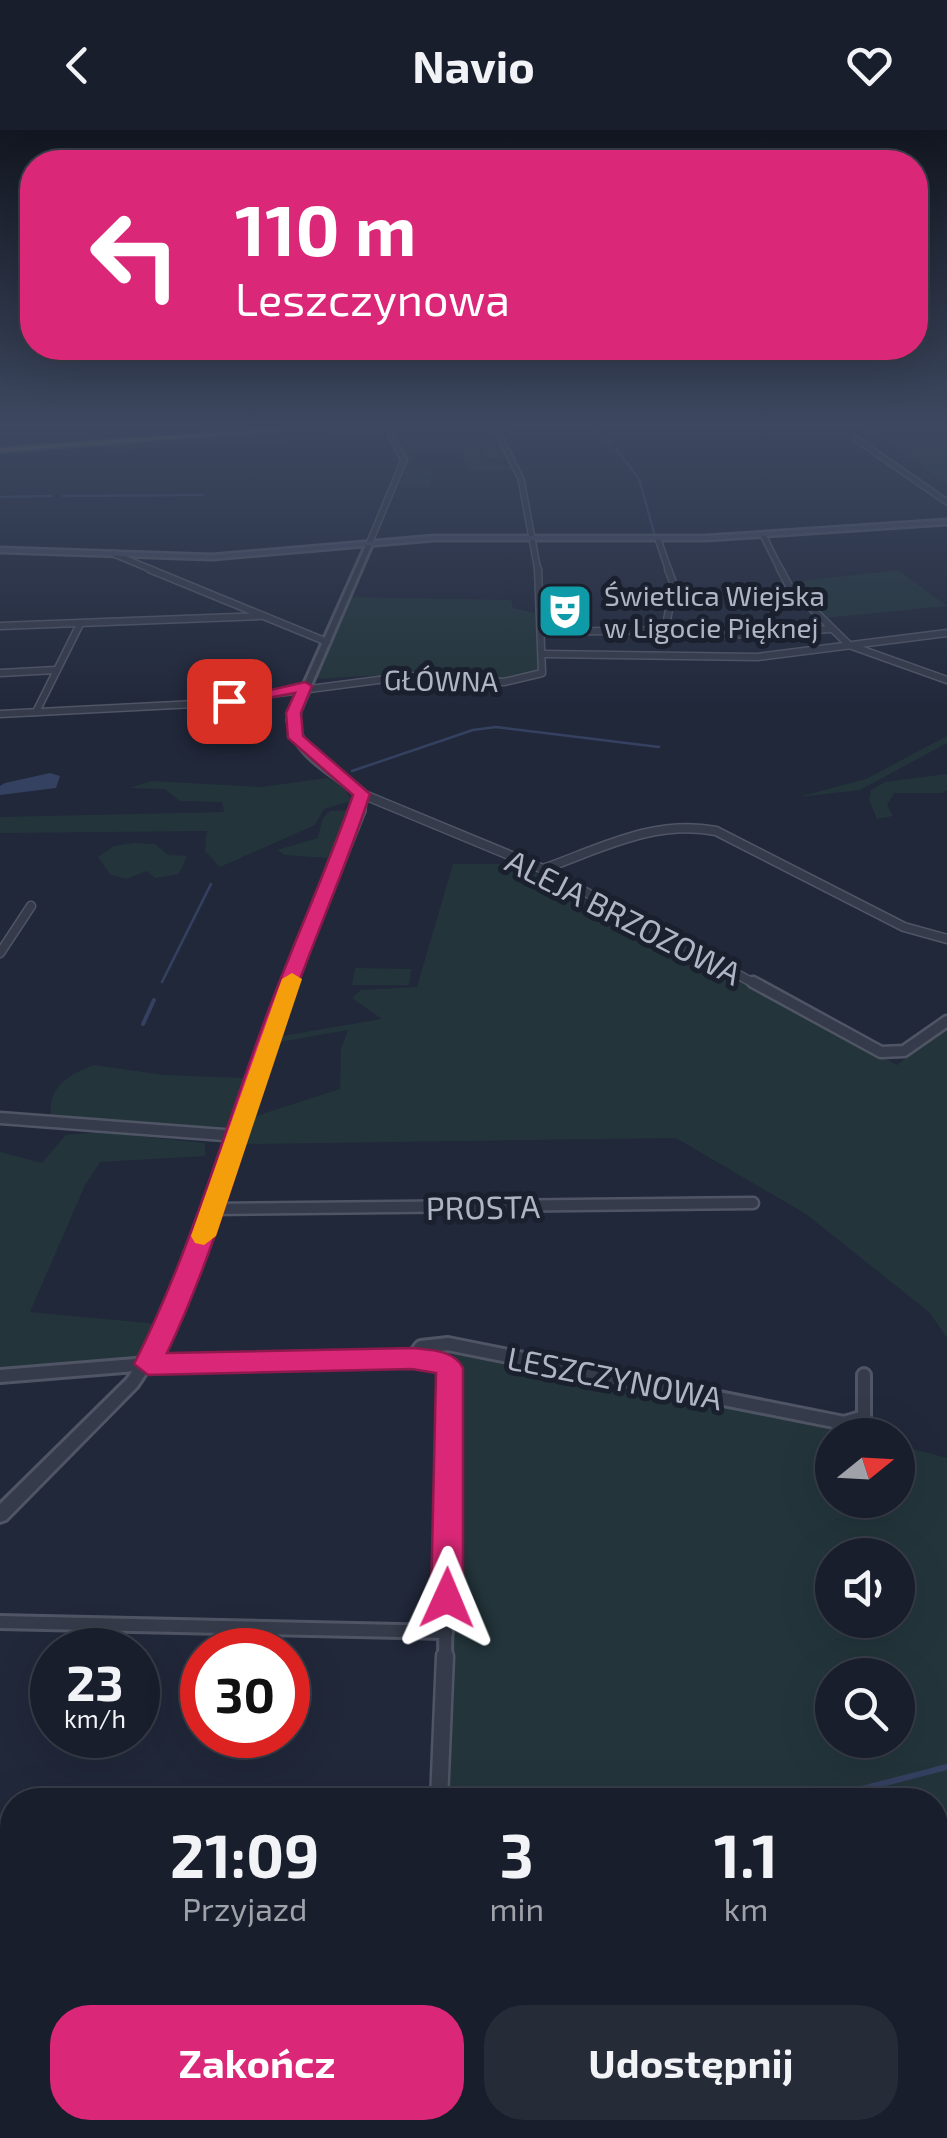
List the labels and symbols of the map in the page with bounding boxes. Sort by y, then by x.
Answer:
place label: Świetlica Wiejska w Ligocie Pięknej [604,578,825,644]
theatre icon: Świetlica Wiejska w Ligocie Pięknej [535,581,595,641]
pin [187,659,272,744]
street label: GŁÓWNA [384,662,499,698]
street label: ALEJA BRZOZOWA [500,840,748,992]
street label: PROSTA [425,1186,541,1226]
street label: LESZCZYNOWA [504,1338,726,1416]
north arrow [815,1418,915,1518]
position arrow [395,1546,499,1650]
speed limit sign: 30 [180,1628,310,1758]

